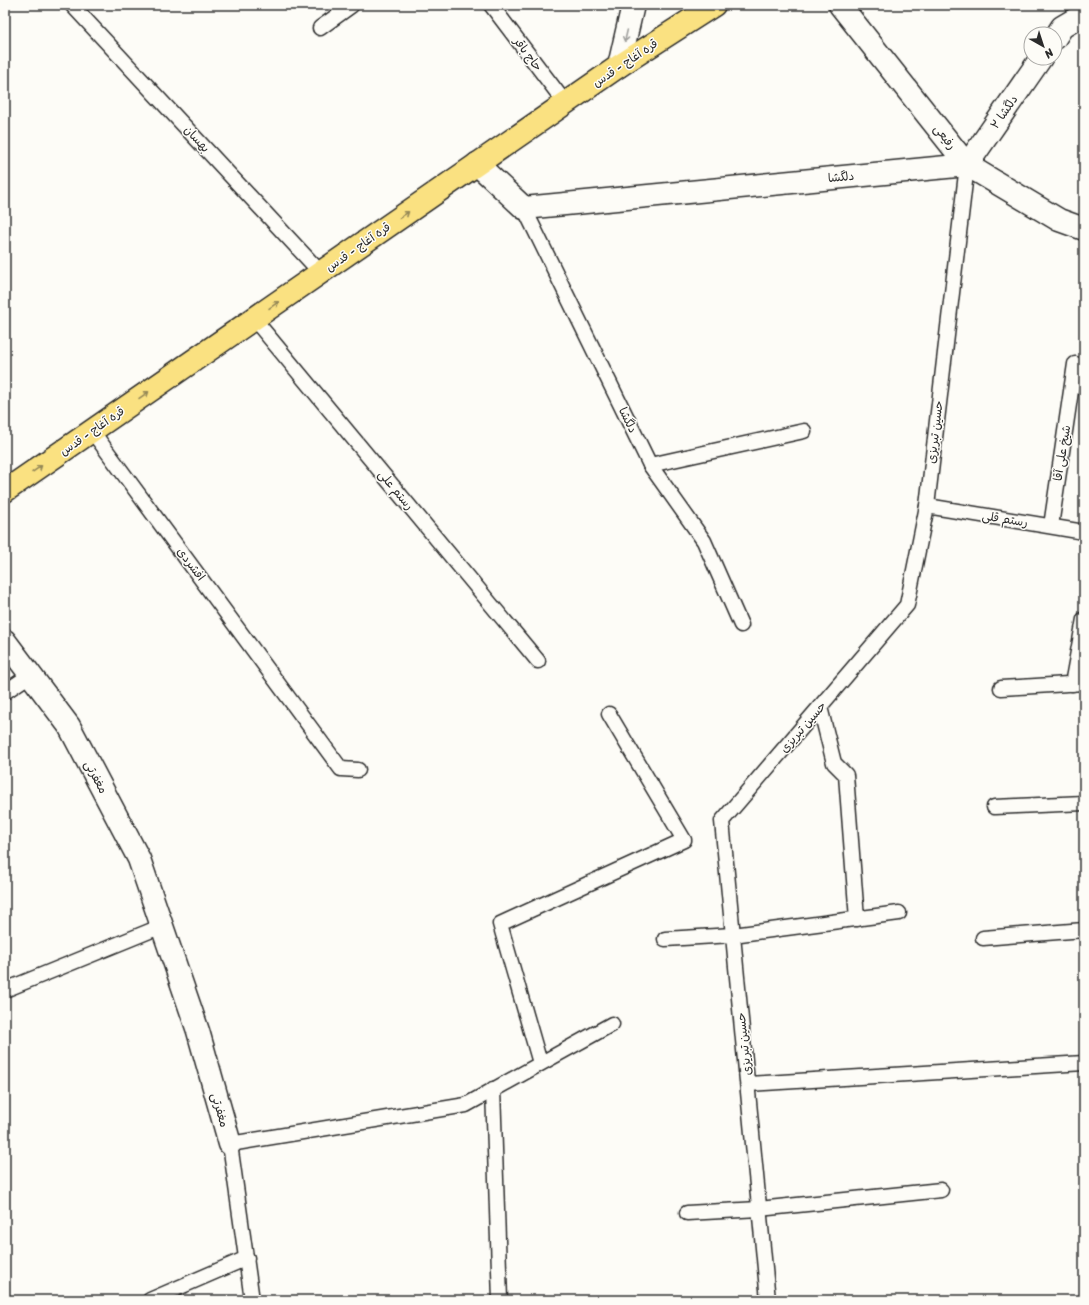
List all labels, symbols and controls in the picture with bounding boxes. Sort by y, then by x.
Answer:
north arrow [1023,26,1063,66]
one-way arrow [622,29,630,42]
street label: حاج باقر [507,31,548,76]
street label: قره آغاج - قدس [588,33,662,93]
text: N [1040,43,1059,63]
street label: دلگشا ۲ [984,90,1024,134]
street label: رفیعی [928,119,962,155]
street label: بهسان [178,120,216,158]
street label: دلگشا [827,165,855,189]
one-way arrow [398,211,409,219]
street label: قره آغاج - قدس [321,216,395,278]
one-way arrow [268,301,279,309]
one-way arrow [138,391,149,399]
street label: حسین تبریزی [920,399,950,465]
street label: قره آغاج - قدس [55,400,129,462]
street label: دلگشا [612,403,644,437]
street label: شیخ علی آقا [1047,423,1077,483]
one-way arrow [31,465,42,473]
street label: رستم علی [372,465,420,515]
street label: رستم قلی [980,505,1030,533]
street label: افشردی [171,542,211,586]
street label: حسین تبریزی [774,696,832,758]
street label: مغفرتی [78,756,114,798]
street label: حسین تبریزی [730,1011,758,1077]
street label: مغفرتی [205,1090,235,1130]

